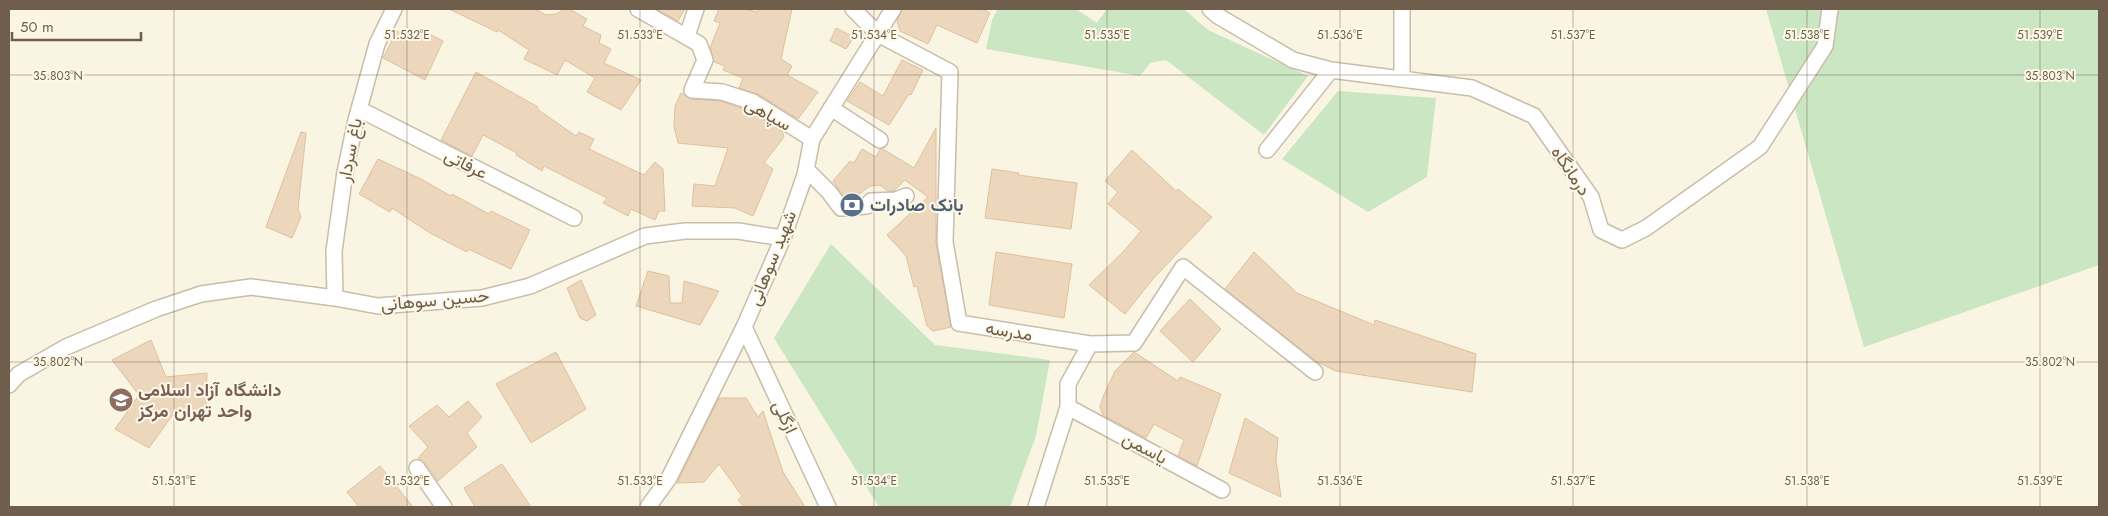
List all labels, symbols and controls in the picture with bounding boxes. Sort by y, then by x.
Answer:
scale bar [12,10,141,42]
text: 50 m [20,16,54,38]
text: 51.532°E [384,26,430,44]
text: 51.533°E [617,26,663,44]
text: 51.534°E [851,26,897,44]
text: 51.535°E [1084,26,1130,44]
text: 51.536°E [1317,26,1363,44]
text: 51.537°E [1550,26,1596,44]
text: 51.538°E [1784,26,1830,44]
text: 51.539°E [2017,26,2063,44]
text: 35.803°N [33,67,83,85]
text: 35.803°N [2025,67,2075,85]
street label: سپاهی [740,91,796,137]
street label: باغ سردار [331,116,369,185]
street label: درمانگاه [1545,141,1597,201]
street label: عرفاتی [440,142,492,186]
bank icon: بانک صادرات [839,192,865,218]
place label: بانک صادرات [870,192,963,218]
street label: شهید سوهانی [741,206,803,310]
street label: حسین سوهانی [380,282,490,318]
street label: مدرسه [984,314,1034,348]
text: 35.802°N [33,353,83,371]
text: 35.802°N [2025,353,2075,371]
place label: دانشگاه آزاد اسلامی واحد تهران مرکز [137,377,281,424]
school or university icon: دانشگاه آزاد اسلامی واحد تهران مرکز [108,387,134,413]
street label: ازگلی [766,396,804,438]
street label: یاسمن [1118,425,1172,471]
text: 51.531°E [152,472,196,490]
text: 51.532°E [384,472,430,490]
text: 51.533°E [617,472,663,490]
text: 51.534°E [851,472,897,490]
text: 51.535°E [1084,472,1130,490]
text: 51.536°E [1317,472,1363,490]
text: 51.537°E [1550,472,1596,490]
text: 51.538°E [1784,472,1830,490]
text: 51.539°E [2017,472,2063,490]

